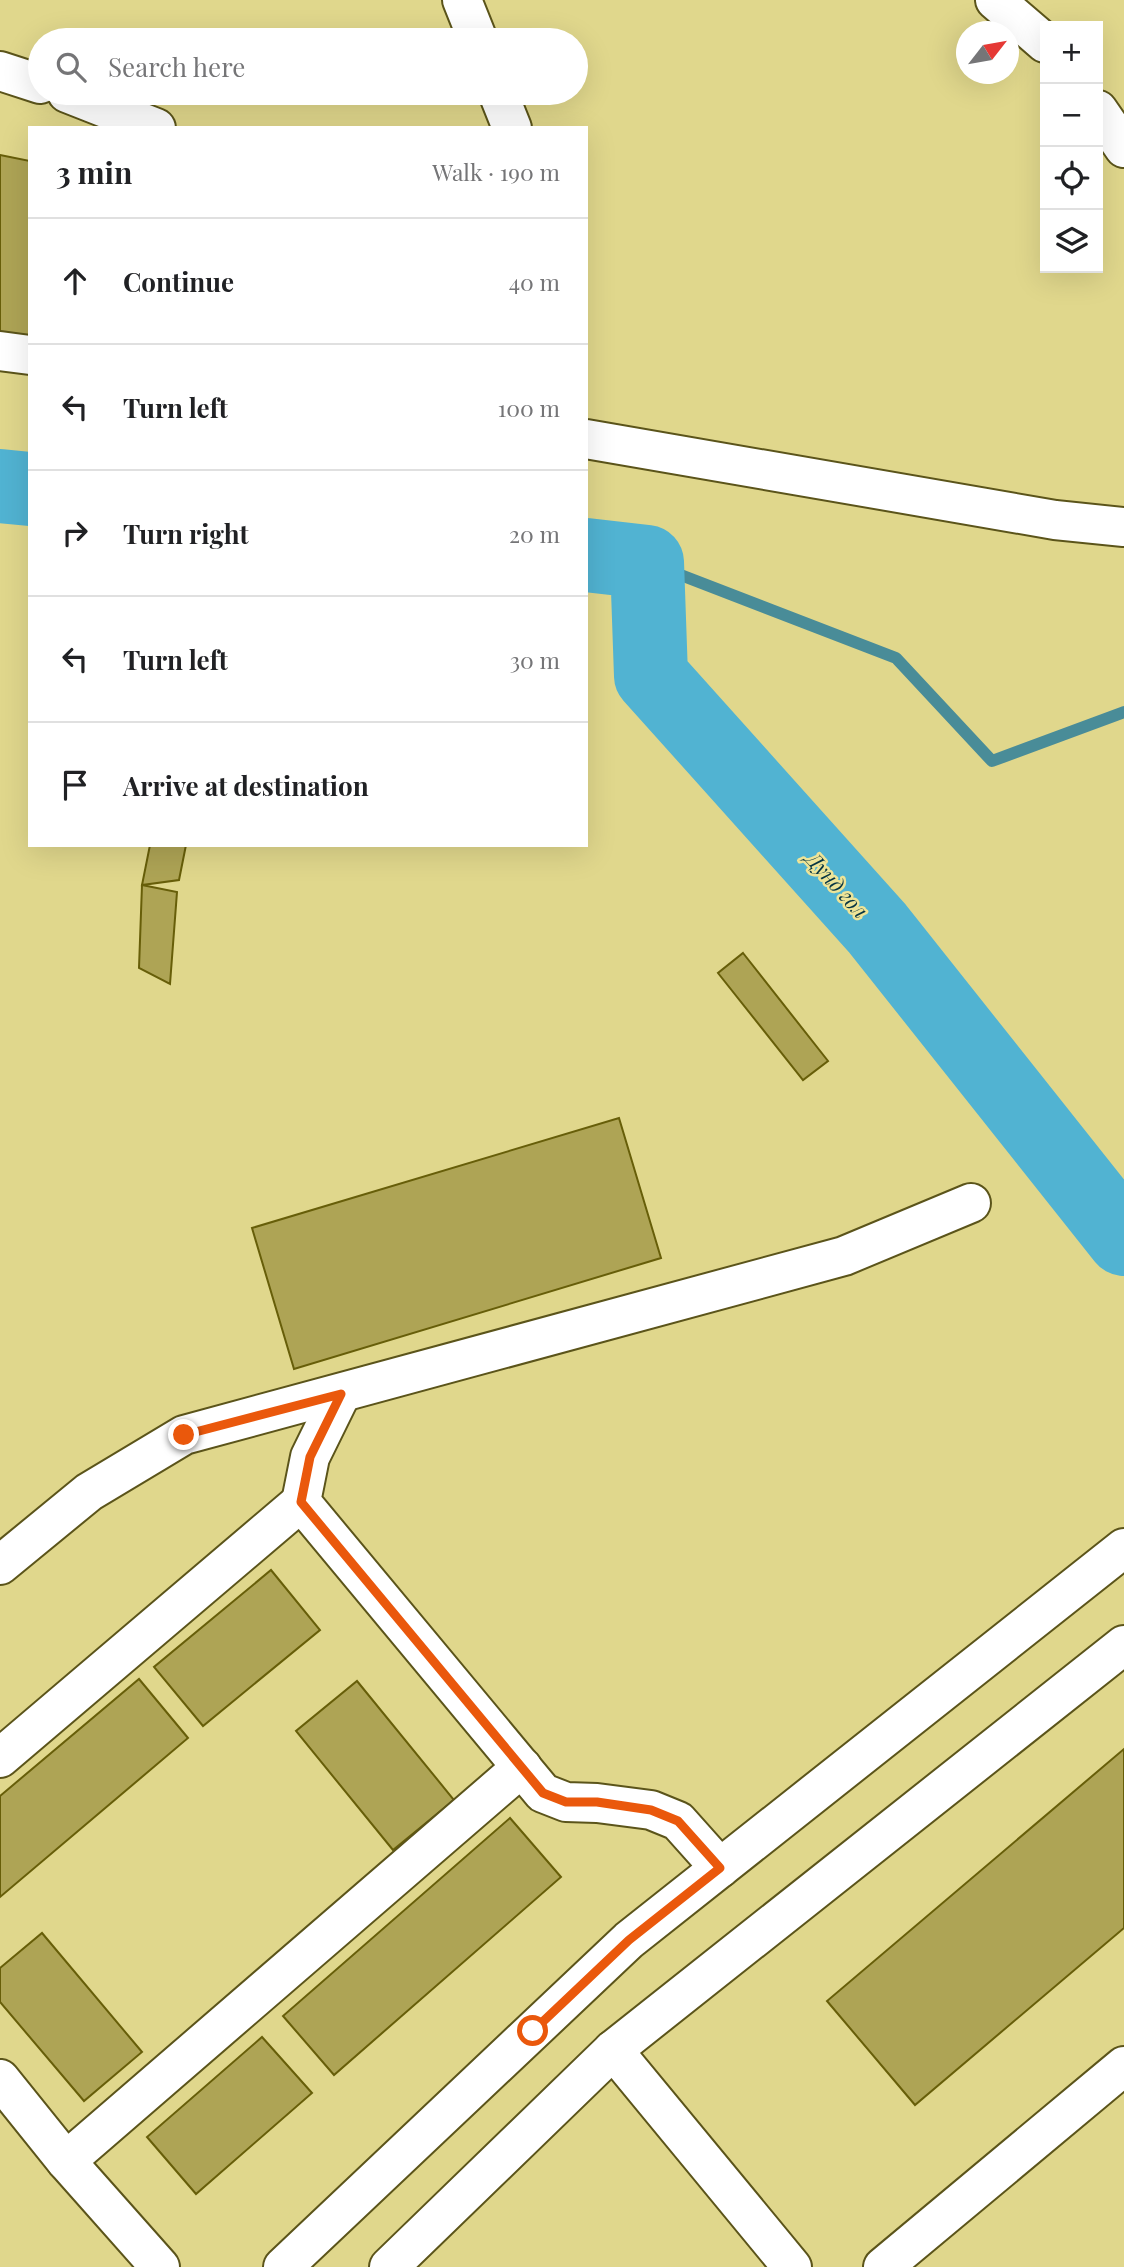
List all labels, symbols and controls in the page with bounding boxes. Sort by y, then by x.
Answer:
north arrow [956,21,1019,84]
map controls [1040,21,1103,273]
button: + [1040,21,1103,84]
search box [28,28,588,105]
icon: search [52,48,90,86]
text: Search here [108,49,245,84]
button: − [1040,84,1103,147]
button: locate [1040,147,1103,210]
text: 3 min [56,152,132,192]
text: Walk · 190 m [432,156,560,187]
button: layers [1040,210,1103,273]
icon: ahead [56,262,94,300]
text: Continue [123,264,234,299]
text: 40 m [509,266,560,297]
icon: left [56,388,94,426]
text: Turn left [123,390,228,425]
text: 100 m [498,392,560,423]
icon: right [56,514,94,552]
text: Turn right [123,516,249,551]
text: 20 m [509,518,560,549]
icon: left [56,640,94,678]
text: Turn left [123,642,228,677]
text: 30 m [510,644,560,675]
icon: arrive [56,766,94,804]
text: Arrive at destination [123,768,369,803]
water label: Дунд гол [798,842,875,923]
route end [168,1419,199,1450]
route start [517,2015,548,2046]

